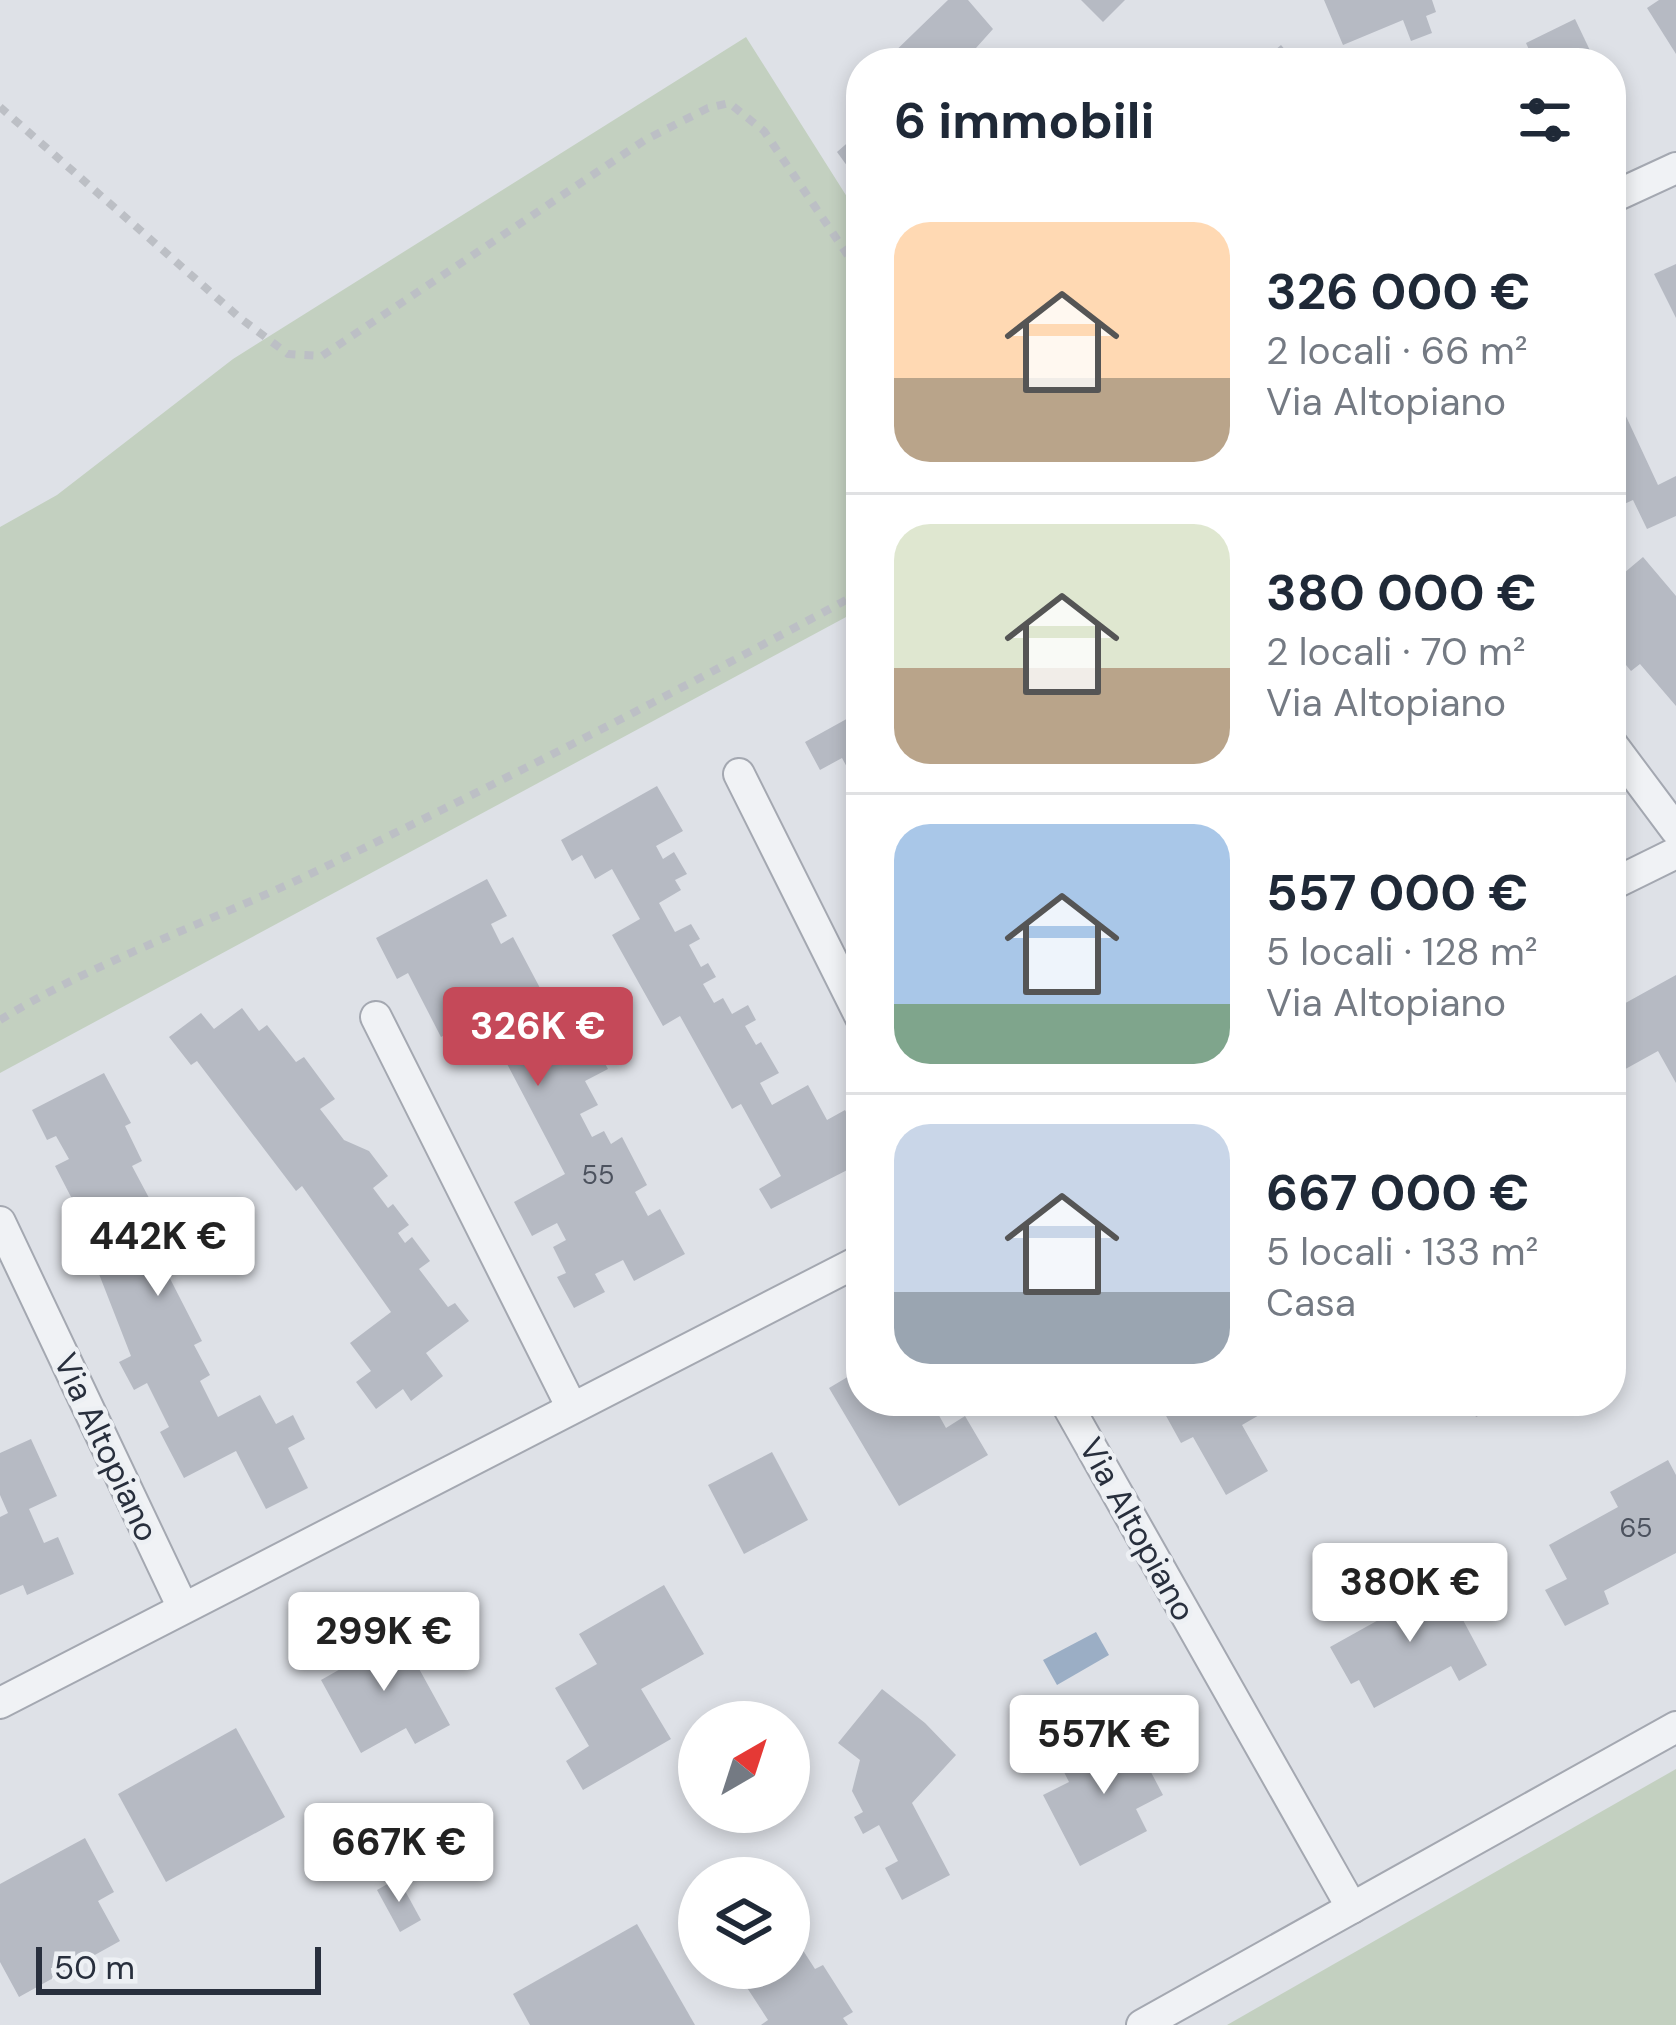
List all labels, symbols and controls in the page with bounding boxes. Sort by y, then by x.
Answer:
text: 6 immobili [894,87,1154,154]
icon: filters [1512,87,1578,153]
text: 326 000 € [1266,258,1531,325]
icon: home [990,270,1134,414]
text: 2 locali · 66 m² [1266,325,1528,376]
text: Via Altopiano [1266,376,1506,427]
text: 380 000 € [1266,559,1537,626]
icon: home [990,572,1134,716]
text: 2 locali · 70 m² [1266,626,1526,677]
text: Via Altopiano [1266,677,1506,728]
text: 557 000 € [1266,859,1528,926]
icon: home [990,872,1134,1016]
text: 5 locali · 128 m² [1266,926,1538,977]
text: Via Altopiano [1266,977,1506,1028]
pin: 326K € [440,987,636,1089]
text: 326K € [470,1000,606,1051]
house number: 55 [582,1157,614,1192]
text: 667 000 € [1266,1159,1529,1226]
icon: home [990,1172,1134,1316]
pin: 442K € [60,1197,256,1299]
text: 442K € [89,1210,227,1261]
text: 5 locali · 133 m² [1266,1226,1538,1277]
text: Casa [1266,1277,1356,1328]
street label: Via Altopiano [44,1346,169,1548]
street label: Via Altopiano [1070,1430,1206,1628]
house number: 65 [1620,1510,1652,1545]
pin: 380K € [1312,1543,1508,1645]
text: 380K € [1339,1556,1481,1607]
pin: 299K € [286,1592,482,1694]
text: 299K € [315,1605,453,1656]
pin: 557K € [1006,1695,1202,1797]
north arrow [678,1701,810,1833]
map controls [678,1701,810,1989]
text: 557K € [1037,1708,1171,1759]
pin: 667K € [301,1803,497,1905]
text: 667K € [331,1816,467,1867]
button: layers [678,1857,810,1989]
scale bar [36,1941,321,1994]
text: 50 m [54,1946,135,1989]

